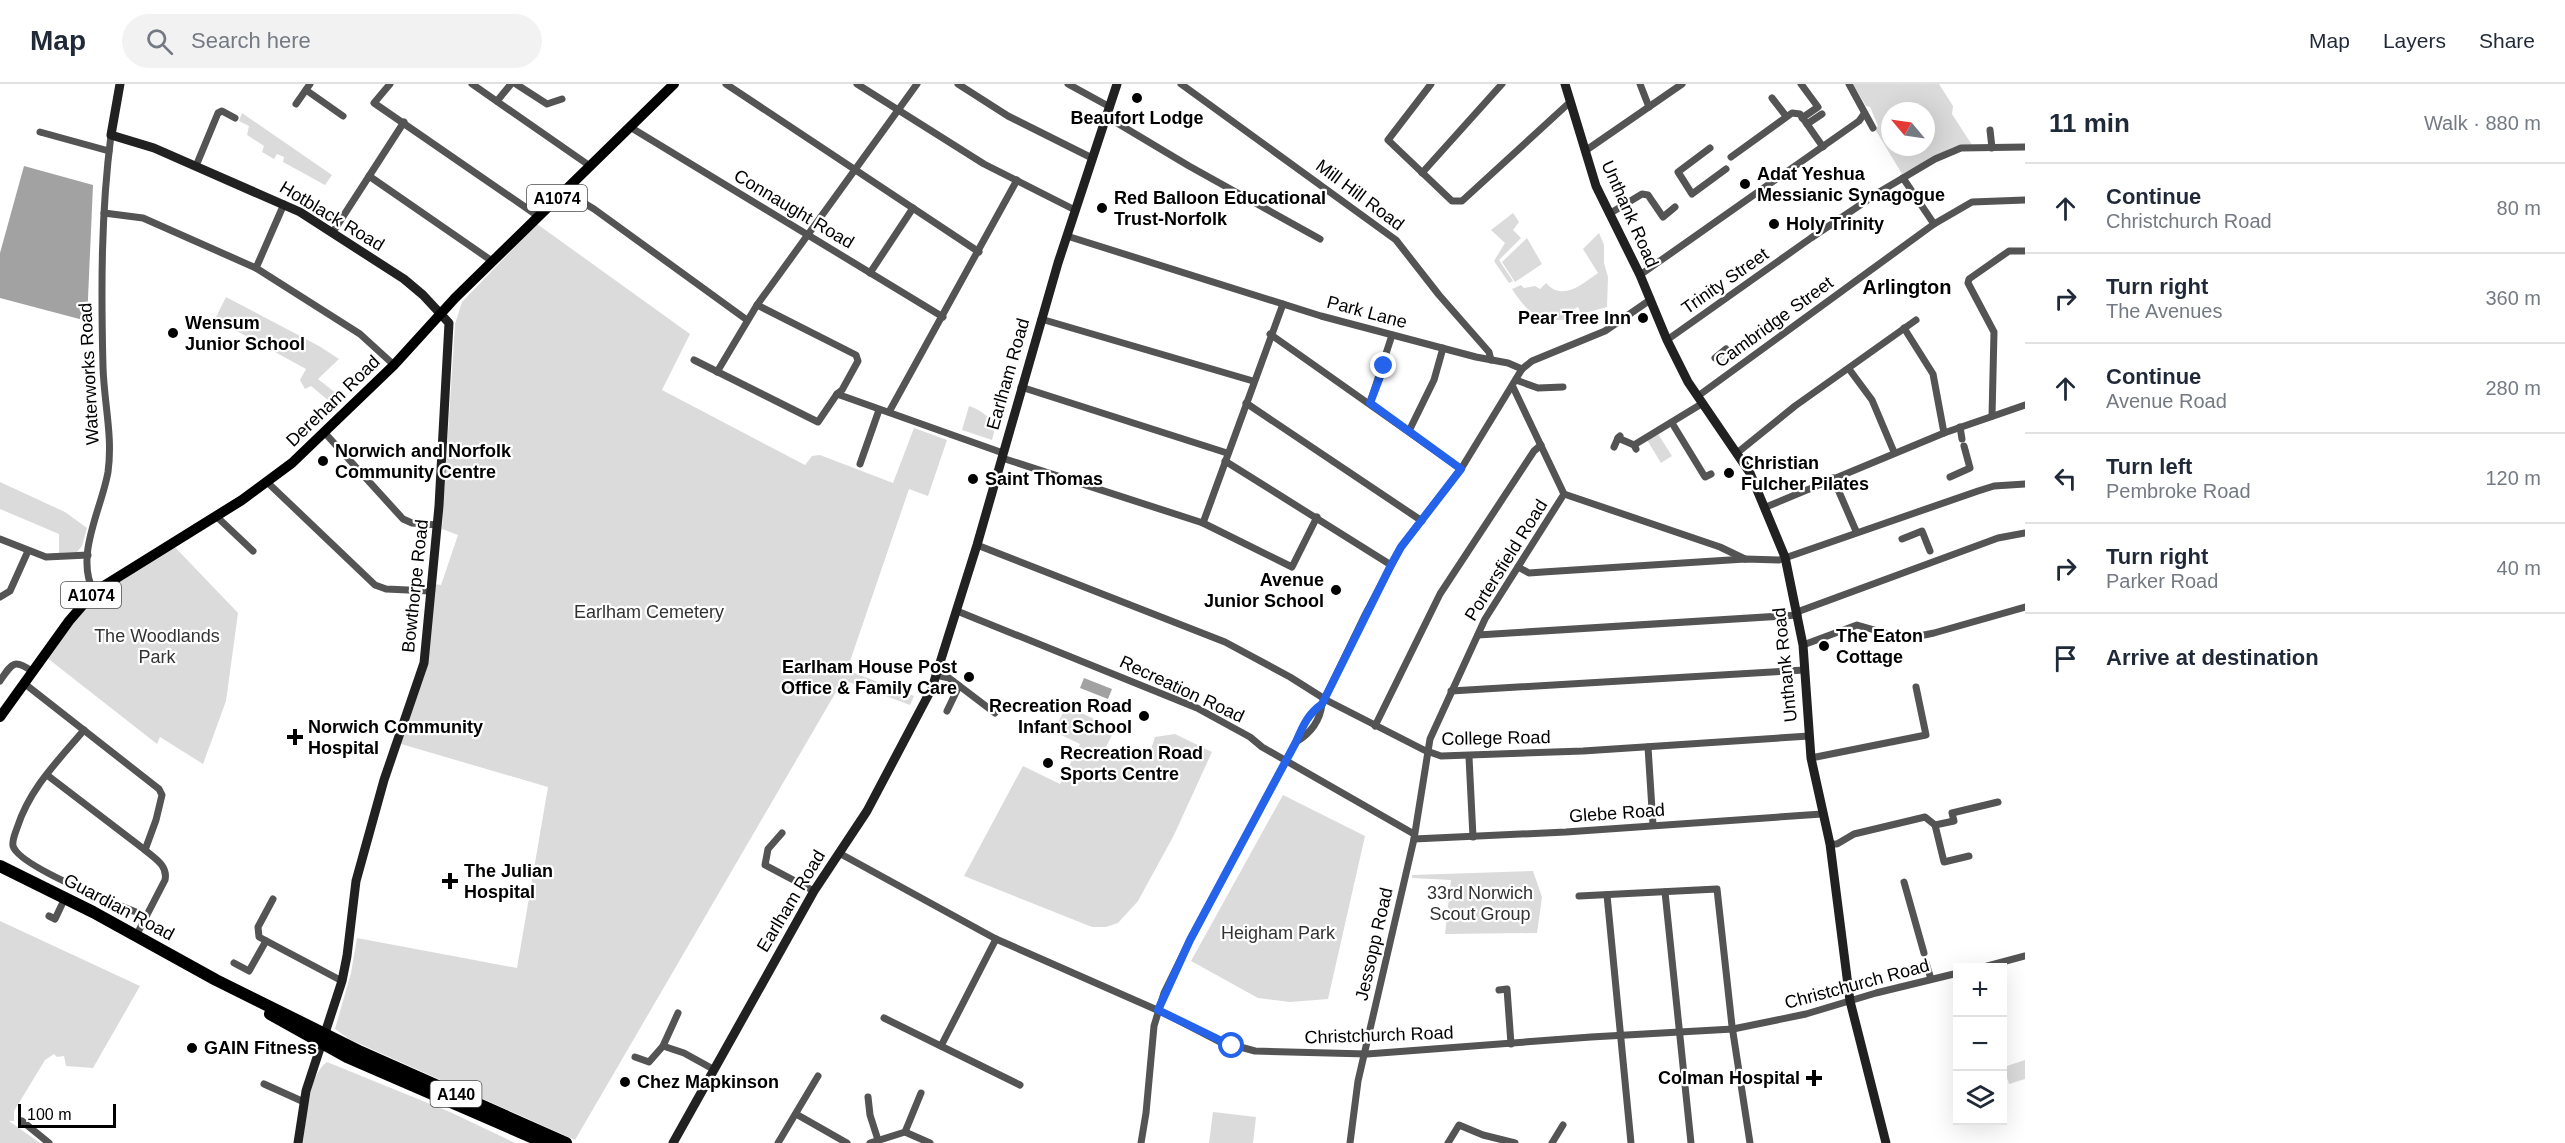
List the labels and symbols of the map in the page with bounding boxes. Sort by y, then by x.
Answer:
marker: Beaufort Lodge [1130,91,1144,105]
north arrow [1881,102,1935,156]
place label: Beaufort Lodge [1071,108,1204,128]
street label: Mill Hill Road [1312,155,1408,235]
street label: Unthank Road [1597,157,1663,271]
place label: Adat Yeshua Messianic Synagogue [1757,164,1945,205]
street label: Connaught Road [731,165,857,253]
street label: Hotblack Road [276,177,388,255]
marker: Adat Yeshua Messianic Synagogue [1738,177,1752,191]
road number: A1074 [527,185,587,211]
place label: Red Balloon Educational Trust-Norfolk [1114,188,1326,229]
marker: Red Balloon Educational Trust-Norfolk [1095,201,1109,215]
place label: Holy Trinity [1786,214,1884,234]
marker: Holy Trinity [1767,217,1781,231]
street label: Trinity Street [1678,244,1772,318]
street label: Cambridge Street [1711,272,1837,372]
district label: Arlington [1863,276,1951,298]
street label: Park Lane [1325,292,1409,332]
street label: Waterworks Road [75,302,103,446]
place label: Pear Tree Inn [1518,308,1631,328]
marker: Pear Tree Inn [1636,311,1650,325]
place label: Wensum Junior School [185,313,305,354]
street label: Earlham Road [983,316,1033,432]
marker: Wensum Junior School [166,326,180,340]
street label: Dereham Road [282,351,384,451]
route end [1370,352,1396,378]
place label: Norwich and Norfolk Community Centre [335,441,512,482]
place label: Christian Fulcher Pilates [1741,453,1869,494]
marker: Norwich and Norfolk Community Centre [316,454,330,468]
marker: Christian Fulcher Pilates [1722,466,1736,480]
place label: Saint Thomas [985,469,1103,489]
marker: Saint Thomas [966,472,980,486]
street label: Portersfield Road [1461,496,1551,624]
street label: Bowthorpe Road [398,518,432,654]
place label: Avenue Junior School [1204,570,1324,611]
road number: A1074 [61,582,121,608]
marker: Avenue Junior School [1329,583,1343,597]
park label: Earlham Cemetery [574,602,724,622]
street label: Unthank Road [1769,607,1801,723]
park label: The Woodlands Park [94,626,220,667]
place label: The Eaton Cottage [1836,626,1923,667]
marker: The Eaton Cottage [1817,639,1831,653]
street label: Recreation Road [1117,651,1247,727]
place label: Earlham House Post Office & Family Care [781,657,957,698]
marker: Earlham House Post Office & Family Care [962,670,976,684]
place label: Recreation Road Infant School [989,696,1132,737]
marker: Recreation Road Infant School [1137,709,1151,723]
place label: Norwich Community Hospital [308,717,483,758]
street label: College Road [1441,727,1551,749]
marker: Norwich Community Hospital [286,728,304,746]
place label: Recreation Road Sports Centre [1060,743,1203,784]
marker: Recreation Road Sports Centre [1041,756,1055,770]
street label: Glebe Road [1568,800,1666,826]
street label: Earlham Road [753,847,829,955]
place label: The Julian Hospital [464,861,553,902]
street label: Guardian Road [60,870,178,944]
marker: The Julian Hospital [441,872,459,890]
park label: 33rd Norwich Scout Group [1427,883,1533,924]
street label: Jessopp Road [1351,886,1397,1002]
park label: Heigham Park [1221,923,1336,943]
street label: Christchurch Road [1782,955,1932,1013]
street label: Christchurch Road [1304,1022,1454,1048]
route start [1218,1032,1244,1058]
place label: GAIN Fitness [204,1038,317,1058]
marker: GAIN Fitness [185,1041,199,1055]
place label: Colman Hospital [1658,1068,1800,1088]
marker: Colman Hospital [1805,1069,1823,1087]
place label: Chez Mapkinson [637,1072,779,1092]
marker: Chez Mapkinson [618,1075,632,1089]
road number: A140 [430,1081,482,1107]
scale bar [18,1101,116,1128]

